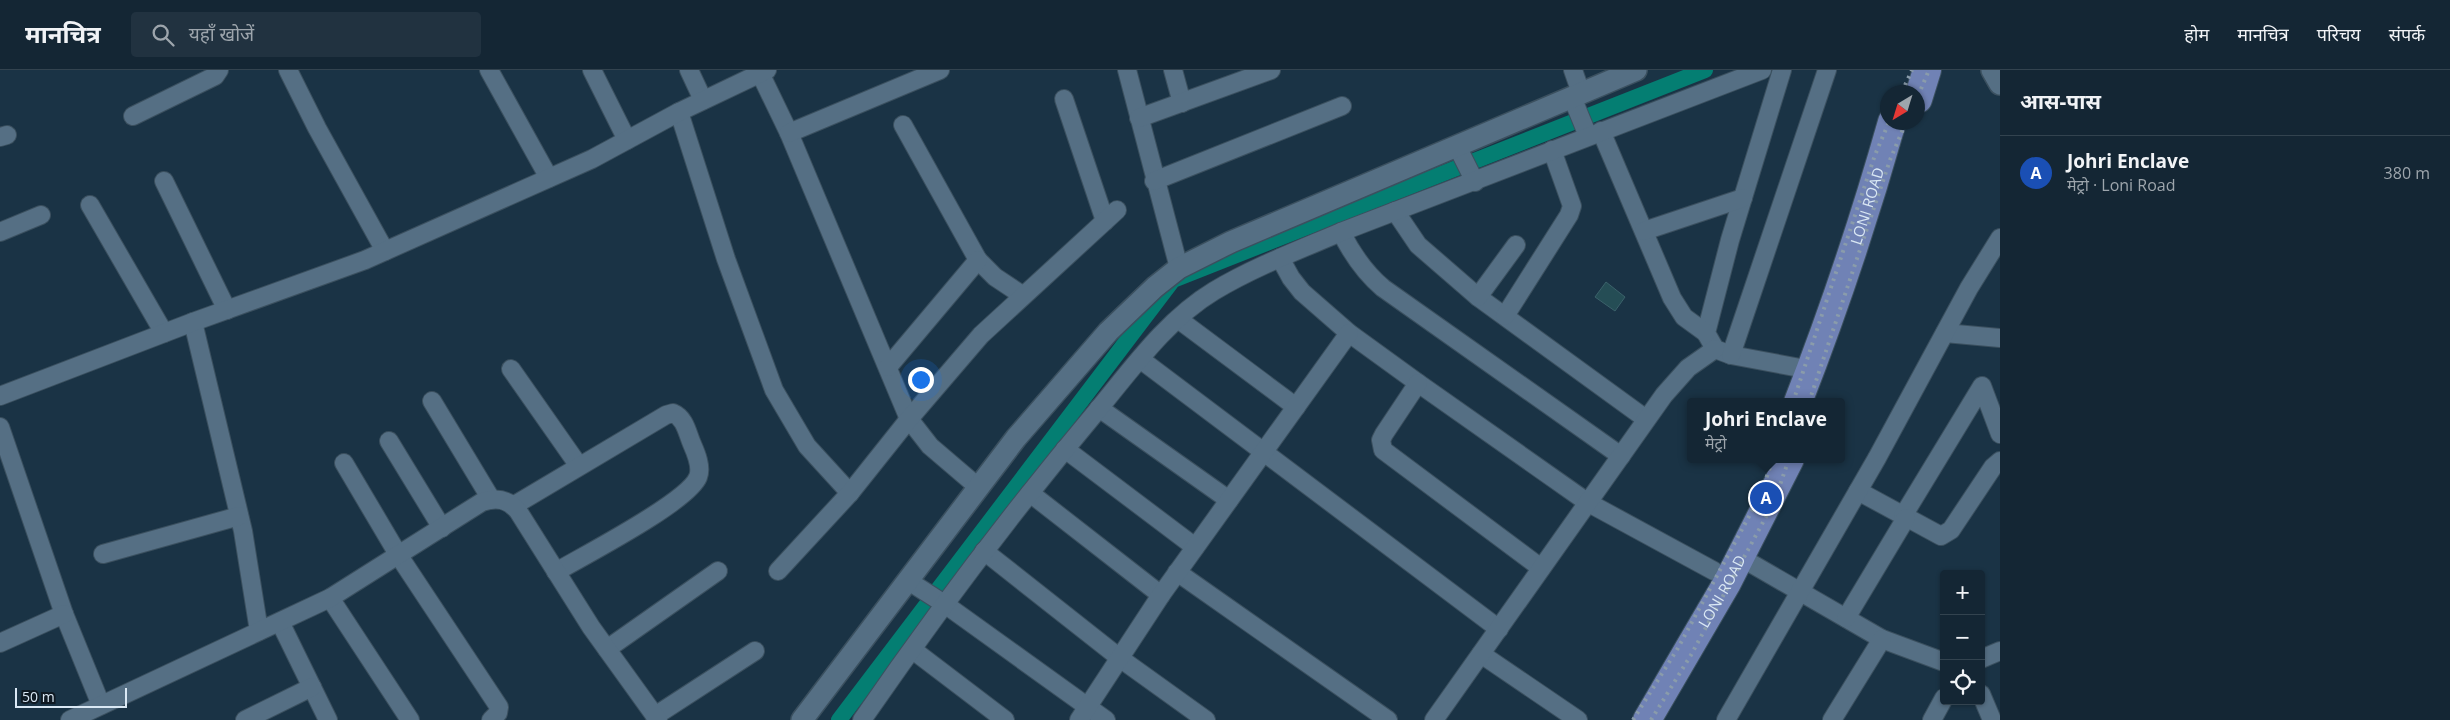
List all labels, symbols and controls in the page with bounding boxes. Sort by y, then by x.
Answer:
search box [131,12,481,57]
text: मानचित्र [25,17,101,50]
icon: search [149,21,177,49]
text: यहाँ खोजें [189,21,254,47]
text: होम [2184,22,2209,46]
text: मानचित्र [2237,22,2289,46]
text: परिचय [2317,22,2361,46]
text: संपर्क [2389,22,2425,46]
north arrow [1880,85,1925,130]
text: आस-पास [2020,87,2101,115]
text: Johri Enclave [2067,148,2189,174]
text: A [2030,162,2042,184]
text: 380 m [2384,162,2430,184]
street label: LONI ROAD [1845,165,1888,247]
text: मेट्रो · Loni Road [2067,174,2175,196]
your location [908,367,934,393]
popup [1687,398,1845,463]
text: Johri Enclave [1705,406,1827,432]
text: मेट्रो [1705,432,1727,454]
pin: A [1750,479,1782,517]
street label: LONI ROAD [1693,551,1750,631]
map controls [1940,570,1985,705]
button: + [1940,570,1985,615]
button: − [1940,615,1985,660]
button: locate [1940,660,1985,705]
scale bar [15,685,128,708]
text: 50 m [22,687,55,706]

